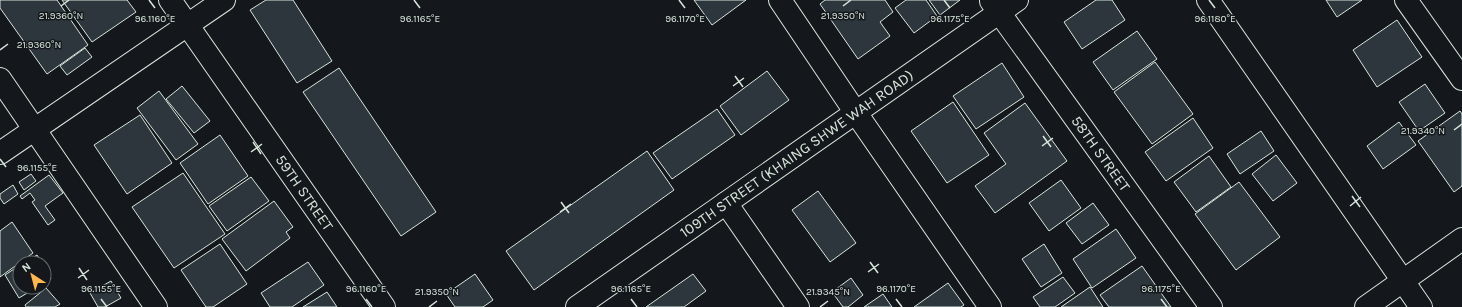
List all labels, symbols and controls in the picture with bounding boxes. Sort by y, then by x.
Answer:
text: 21.9360°N [39,10,83,22]
text: 21.9350°N [821,10,865,22]
text: 96.1160°E [135,13,175,25]
text: 96.1165°E [400,13,440,25]
text: 96.1170°E [665,13,705,25]
text: 96.1175°E [930,13,970,25]
text: 96.1180°E [1194,13,1236,25]
text: 21.9360°N [17,39,61,51]
street label: 109TH STREET (KHAING SHWE WAH ROAD) [677,66,917,241]
street label: 58TH STREET [1067,112,1134,195]
text: 21.9340°N [1401,125,1445,137]
street label: 59TH STREET [272,151,337,235]
text: 96.1155°E [17,162,57,174]
north arrow [12,255,52,295]
text: N [19,260,33,275]
text: 96.1155°E [81,283,121,295]
text: 96.1160°E [346,283,386,295]
text: 96.1165°E [611,283,651,295]
text: 96.1170°E [876,283,916,295]
text: 96.1175°E [1141,283,1181,295]
text: 21.9350°N [415,286,459,298]
text: 21.9345°N [806,286,850,298]

